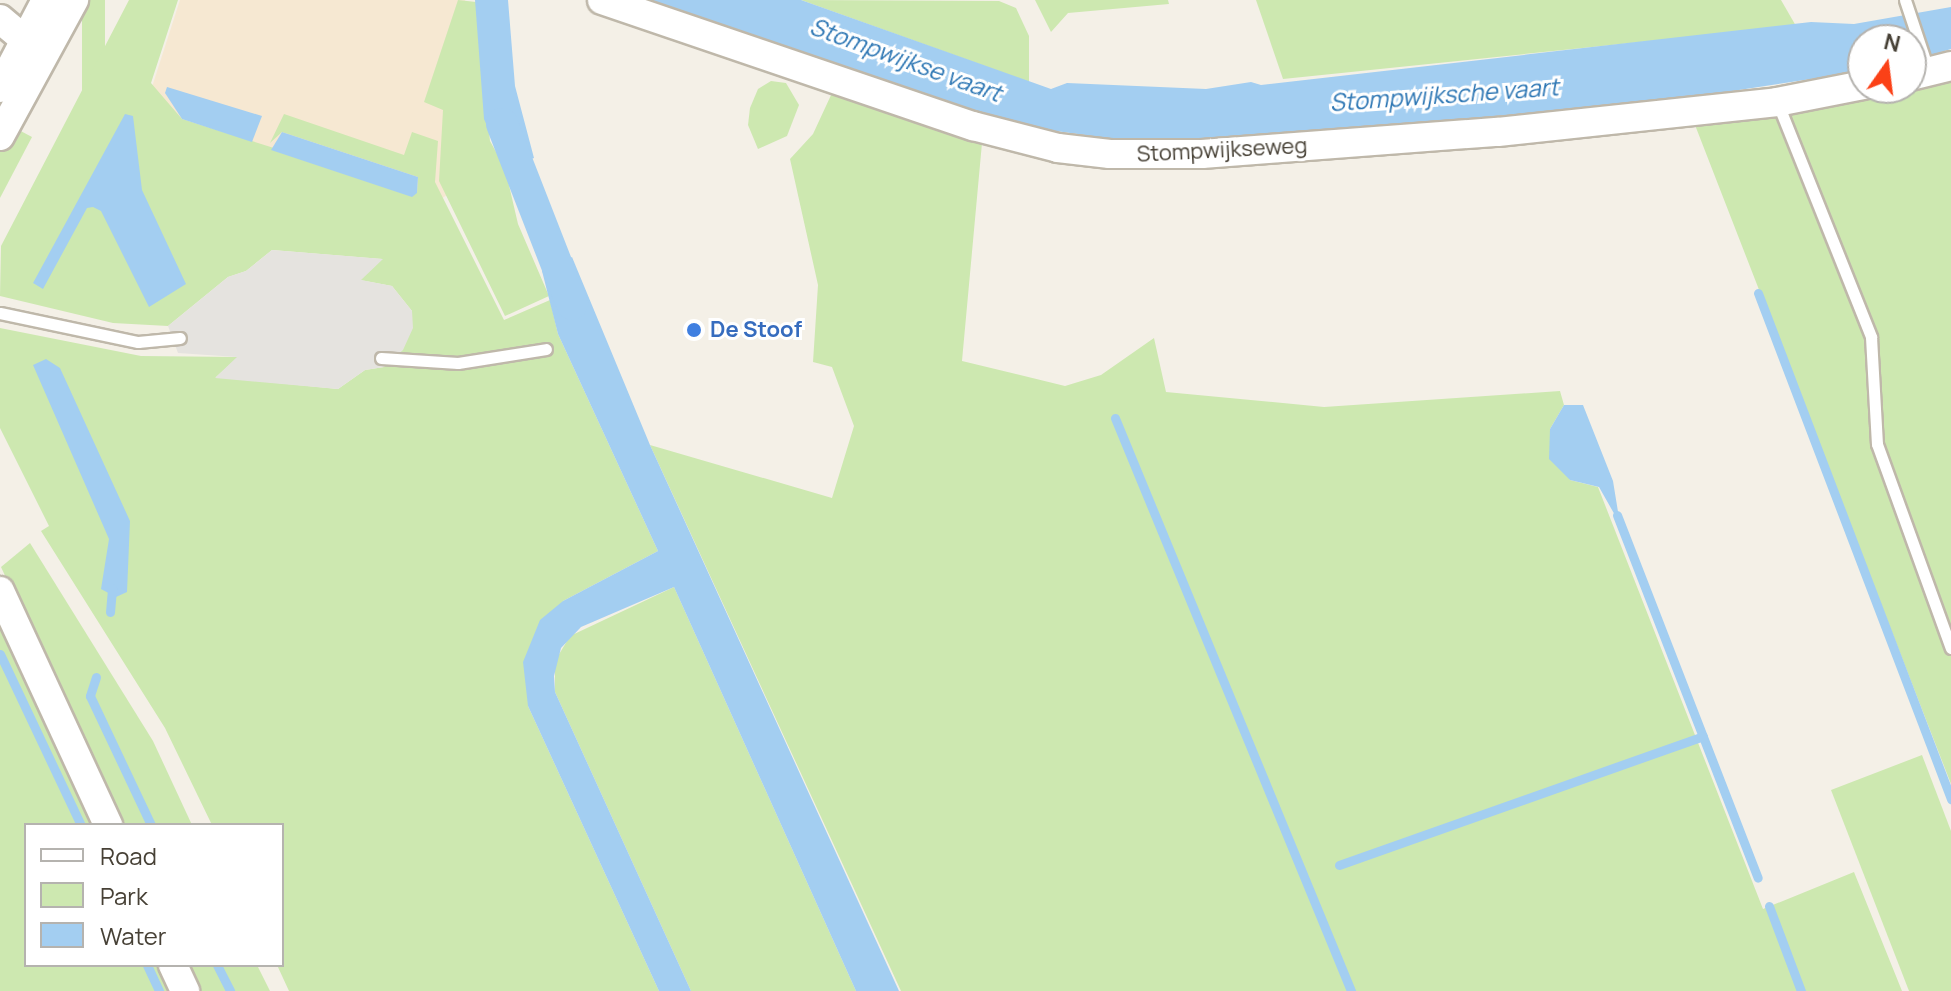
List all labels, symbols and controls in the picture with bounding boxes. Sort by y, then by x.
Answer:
water label: Stompwijkse vaart [806,11,1006,107]
north arrow [1847,24,1927,104]
text: N [1881,26,1904,59]
water label: Stompwijksche vaart [1329,72,1559,116]
street label: Stompwijkseweg [1136,132,1308,168]
place label: De Stoof [710,317,802,343]
marker: De Stoof [685,321,703,339]
legend [24,823,284,967]
text: Road [100,839,157,872]
text: Park [100,879,148,912]
text: Water [100,919,167,952]

